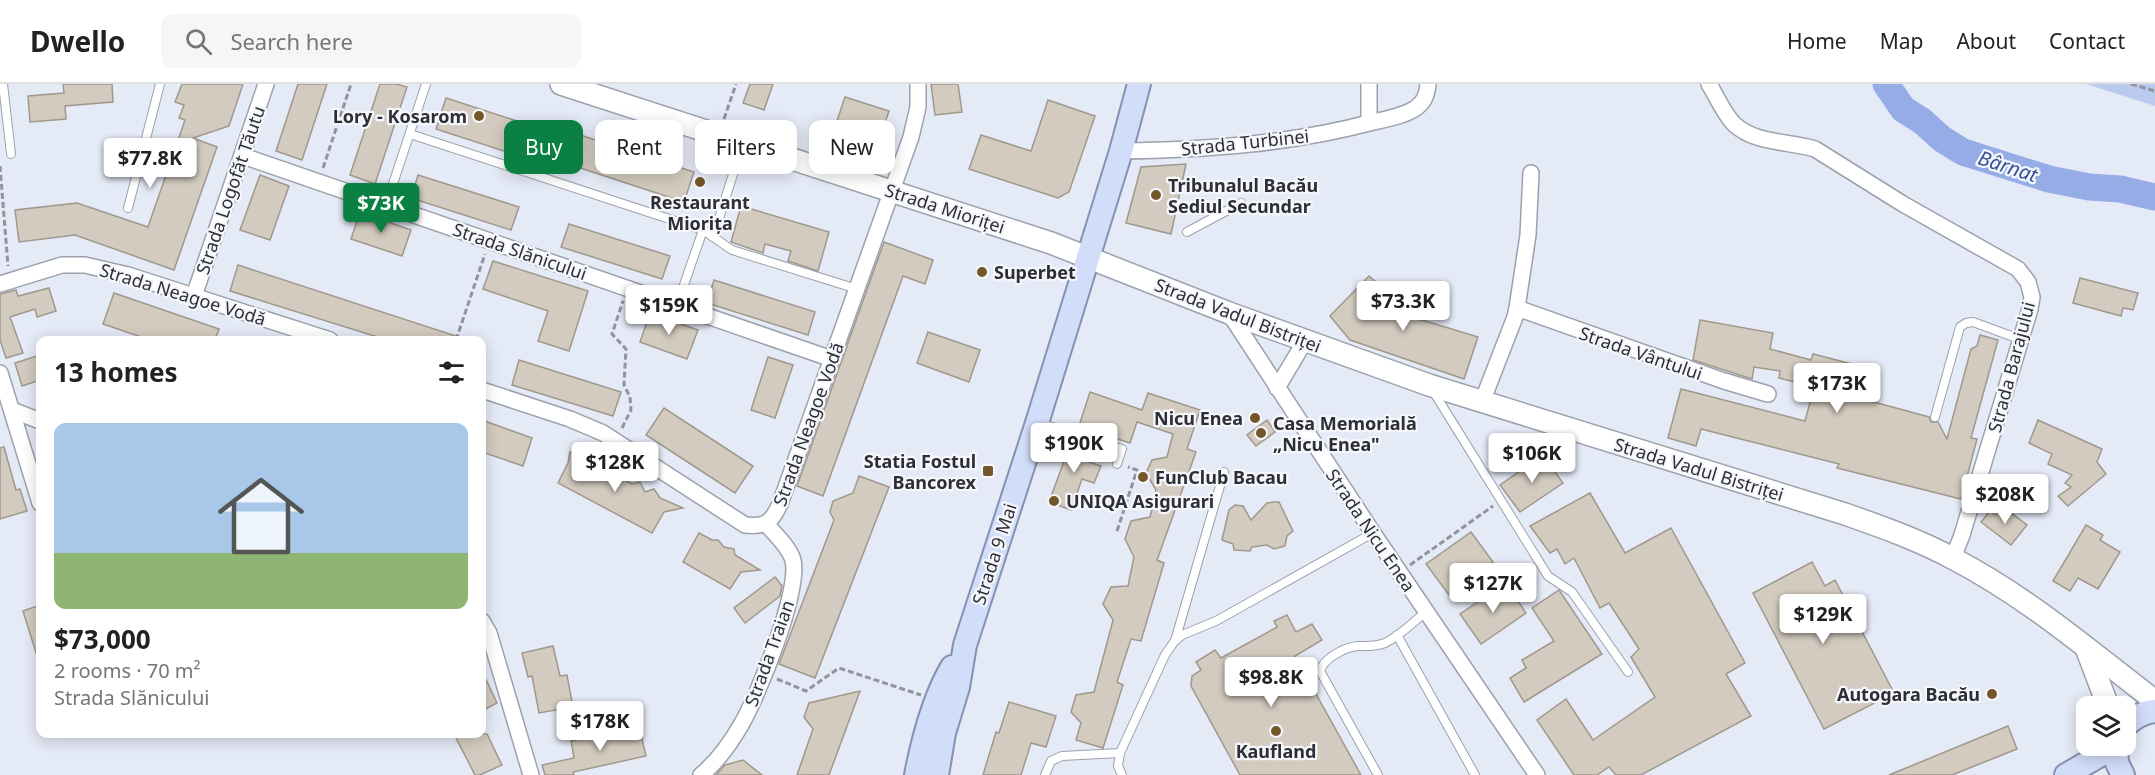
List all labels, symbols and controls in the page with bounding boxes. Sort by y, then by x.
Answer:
search box [161,14,581,68]
text: Dwello [30,22,125,60]
icon: search [182,25,215,58]
text: Search here [230,26,353,56]
text: Home [1787,27,1847,55]
text: Map [1880,27,1923,55]
text: About [1956,27,2016,55]
text: Contact [2049,27,2125,55]
street label: Strada Logofăt Tăutu [190,103,270,277]
place label: Lory - Kosarom [333,104,467,128]
marker: Lory - Kosarom [472,109,486,123]
chip: Buy [504,120,583,174]
chip: Rent [595,120,683,174]
chip: Filters [695,120,797,174]
chip: New [809,120,895,174]
street label: Strada Turbinei [1180,123,1310,161]
pin: $77.8K [101,138,199,189]
text: $77.8K [118,144,182,171]
water label: Bârnat [1975,144,2042,189]
place label: Tribunalul Bacău Sediul Secundar [1168,173,1318,218]
marker: Restaurant Miorița [693,175,707,189]
street label: Strada Mioriței [882,177,1008,239]
pin: $73K [345,183,417,234]
marker: Tribunalul Bacău Sediul Secundar [1149,188,1163,202]
text: $73K [357,189,405,216]
place label: Restaurant Miorița [650,190,750,235]
street label: Strada Slănicului [450,217,590,285]
street label: Strada Neagoe Vodă [97,257,269,331]
place label: Superbet [994,260,1076,284]
marker: Superbet [975,265,989,279]
street label: Strada Vadul Bistriței [1151,272,1325,358]
pin: $73.3K [1354,281,1452,332]
pin: $159K [627,285,711,336]
text: $73.3K [1371,287,1435,314]
text: $159K [639,291,699,318]
street label: Strada Barajului [1982,299,2040,435]
street label: Strada Vântului [1576,321,1706,385]
street label: Strada Neagoe Vodă [767,339,849,509]
text: 13 homes [54,354,178,390]
icon: filters [435,356,468,389]
pin: $173K [1795,363,1879,414]
text: $173K [1807,369,1867,396]
place label: Nicu Enea [1154,406,1243,430]
marker: Nicu Enea [1248,411,1262,425]
place label: Casa Memorială „Nicu Enea" [1273,411,1417,456]
pin: $190K [1032,423,1116,474]
marker: Casa Memorială „Nicu Enea" [1254,426,1268,440]
text: $190K [1044,429,1104,456]
street label: Strada Vadul Bistriței [1611,432,1787,506]
pin: $106K [1490,433,1574,484]
text: $106K [1502,439,1562,466]
pin: $128K [573,442,657,493]
text: $128K [585,448,645,475]
place label: Statia Fostul Bancorex [864,449,977,494]
icon: home [207,462,315,570]
marker: Statia Fostul Bancorex [981,464,995,478]
street label: Strada Nicu Enea [1321,464,1421,596]
place label: FunClub Bacau [1155,465,1287,489]
marker: FunClub Bacau [1136,470,1150,484]
pin: $208K [1963,474,2047,525]
text: $208K [1975,480,2035,507]
place label: UNIQA Asigurari [1066,489,1214,513]
marker: UNIQA Asigurari [1047,494,1061,508]
street label: Strada 9 Mai [966,500,1022,608]
pin: $127K [1451,563,1535,614]
text: $127K [1463,569,1523,596]
pin: $129K [1781,594,1865,645]
street label: Strada Traian [739,596,799,710]
text: $129K [1793,600,1853,627]
text: $73,000 [54,621,151,657]
text: 2 rooms · 70 m² [54,657,201,684]
pin: $98.8K [1222,657,1320,708]
text: $98.8K [1239,663,1303,690]
place label: Autogara Bacău [1837,682,1980,706]
text: Strada Slănicului [54,684,210,711]
marker: Autogara Bacău [1985,687,1999,701]
map controls [2076,696,2136,756]
button: layers [2076,696,2136,756]
pin: $178K [558,701,642,752]
text: $178K [570,707,630,734]
marker: Kaufland [1269,724,1283,738]
place label: Kaufland [1236,739,1316,763]

